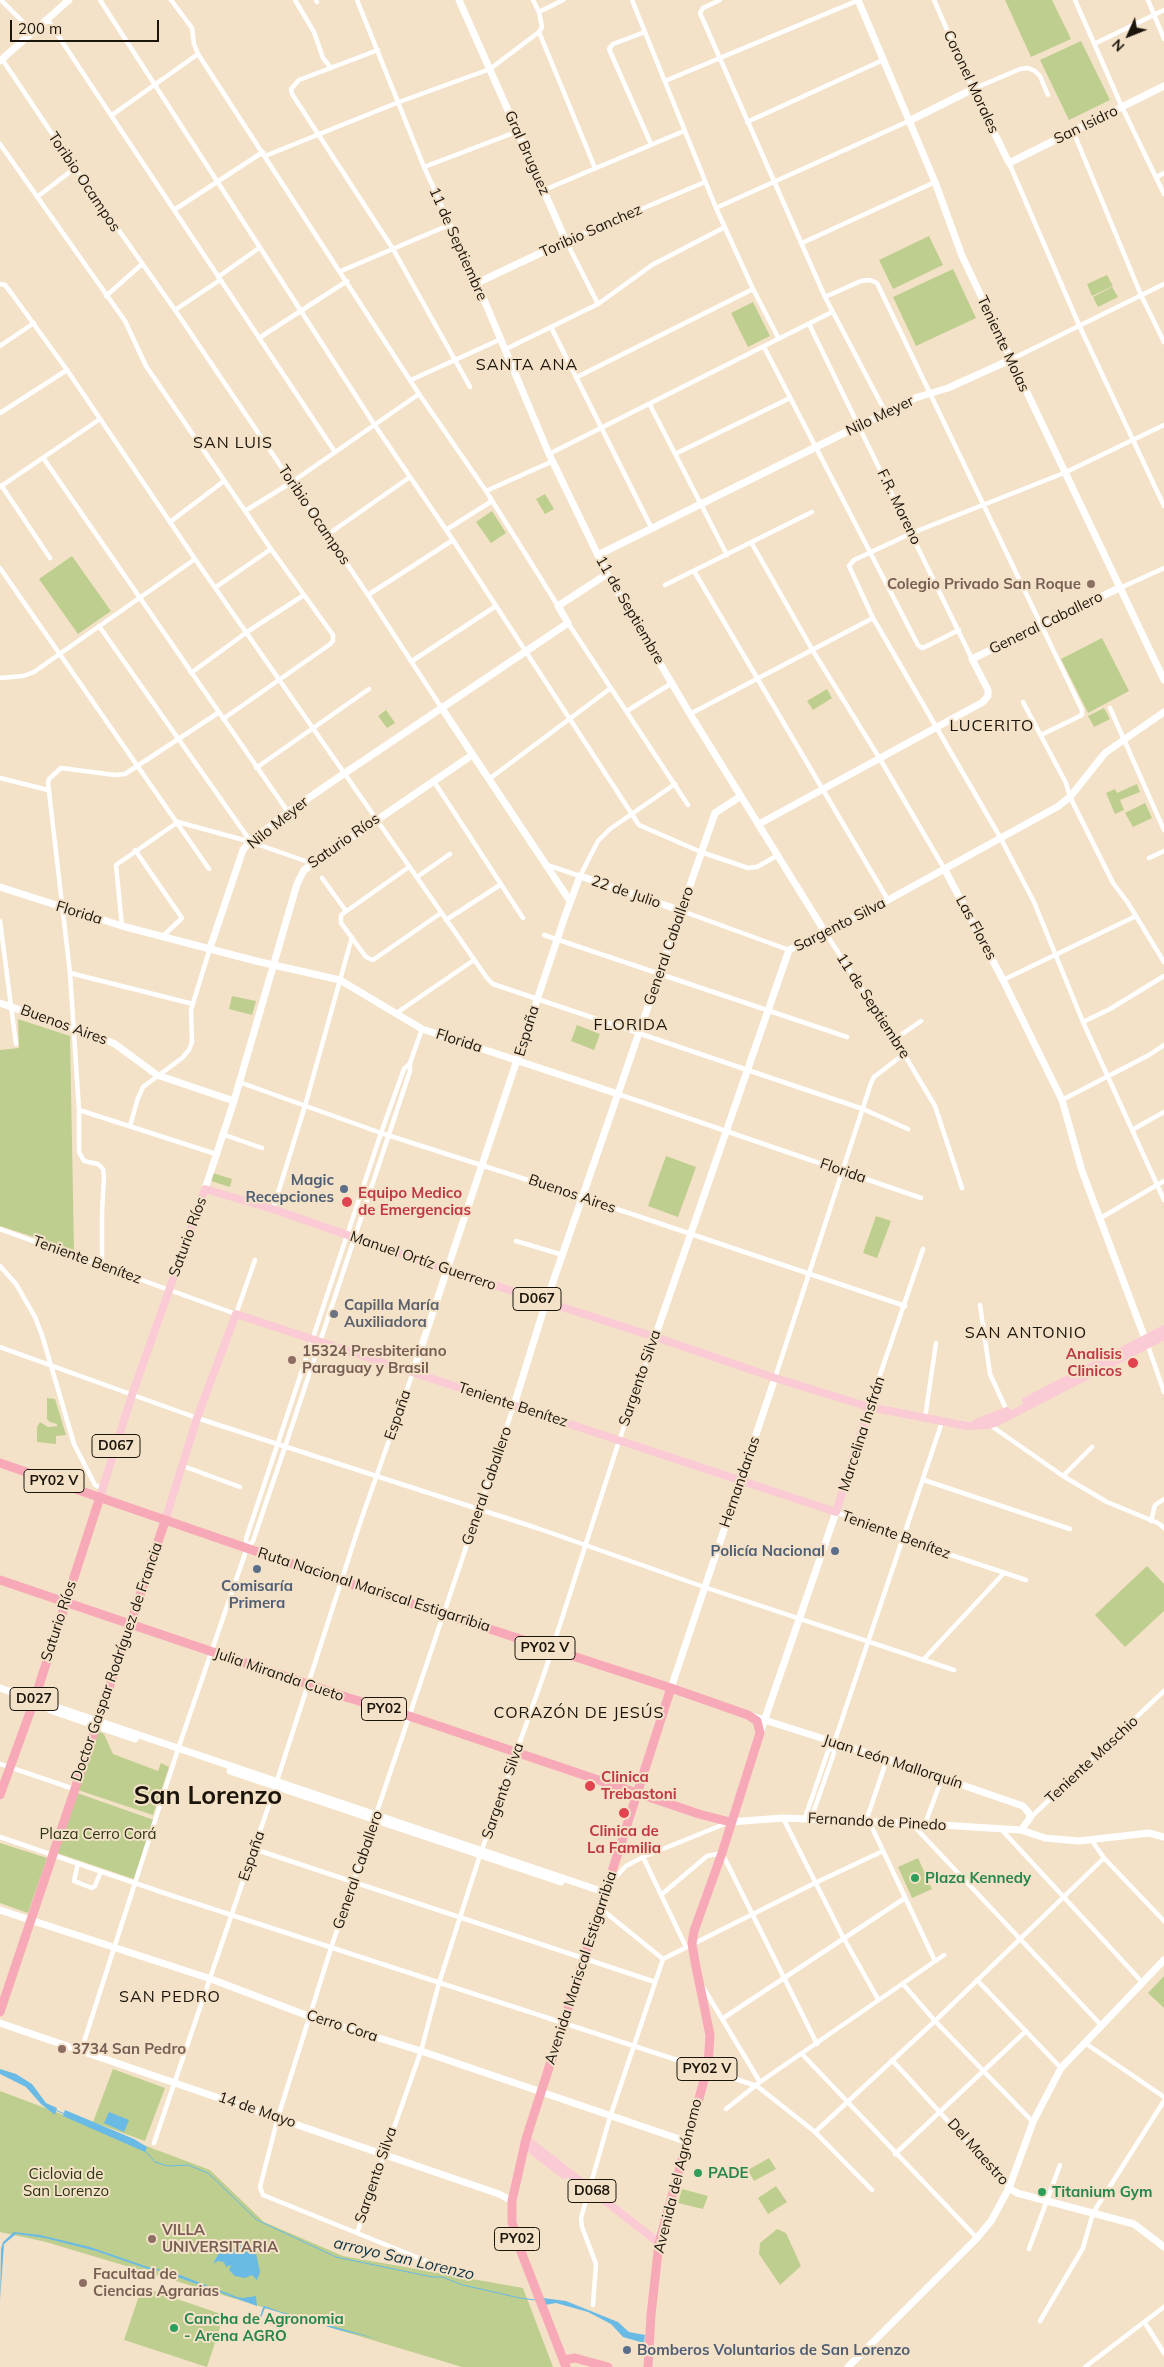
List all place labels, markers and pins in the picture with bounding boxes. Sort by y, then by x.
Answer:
place label: Colegio Privado San Roque [887,575,1081,593]
marker: Colegio Privado San Roque [1085,578,1097,590]
place label: Magic Recepciones [245,1171,334,1206]
marker: Magic Recepciones [338,1183,350,1195]
place label: Equipo Medico de Emergencias [358,1184,471,1219]
marker: Equipo Medico de Emergencias [340,1195,354,1209]
place label: Capilla María Auxiliadora [344,1296,439,1331]
marker: Capilla María Auxiliadora [328,1308,340,1320]
place label: 15324 Presbiteriano Paraguay y Brasil [302,1342,447,1377]
place label: Analisis Clinicos [1066,1345,1122,1380]
marker: 15324 Presbiteriano Paraguay y Brasil [286,1354,298,1366]
marker: Analisis Clinicos [1126,1356,1140,1370]
place label: Policía Nacional [711,1542,825,1560]
marker: Policía Nacional [829,1545,841,1557]
marker: Comisaría Primera [251,1563,263,1575]
place label: Comisaría Primera [221,1577,293,1612]
place label: Clinica Trebastoni [601,1768,677,1803]
marker: Clinica Trebastoni [583,1779,597,1793]
marker: Clinica de La Familia [617,1806,631,1820]
place label: Clinica de La Familia [587,1822,661,1857]
place label: Plaza Kennedy [925,1869,1031,1887]
marker: Plaza Kennedy [909,1872,921,1884]
place label: 3734 San Pedro [72,2040,186,2058]
marker: 3734 San Pedro [56,2043,68,2055]
place label: PADE [708,2164,748,2182]
marker: PADE [692,2167,704,2179]
place label: Titanium Gym [1052,2183,1152,2201]
marker: Titanium Gym [1036,2186,1048,2198]
place label: VILLA UNIVERSITARIA [162,2221,278,2256]
marker: VILLA UNIVERSITARIA [146,2233,158,2245]
place label: Facultad de Ciencias Agrarias [93,2265,219,2300]
marker: Facultad de Ciencias Agrarias [77,2277,89,2289]
place label: Cancha de Agronomia - Arena AGRO [184,2310,344,2345]
marker: Cancha de Agronomia - Arena AGRO [168,2322,180,2334]
place label: Bomberos Voluntarios de San Lorenzo [637,2341,910,2359]
marker: Bomberos Voluntarios de San Lorenzo [621,2344,633,2356]

